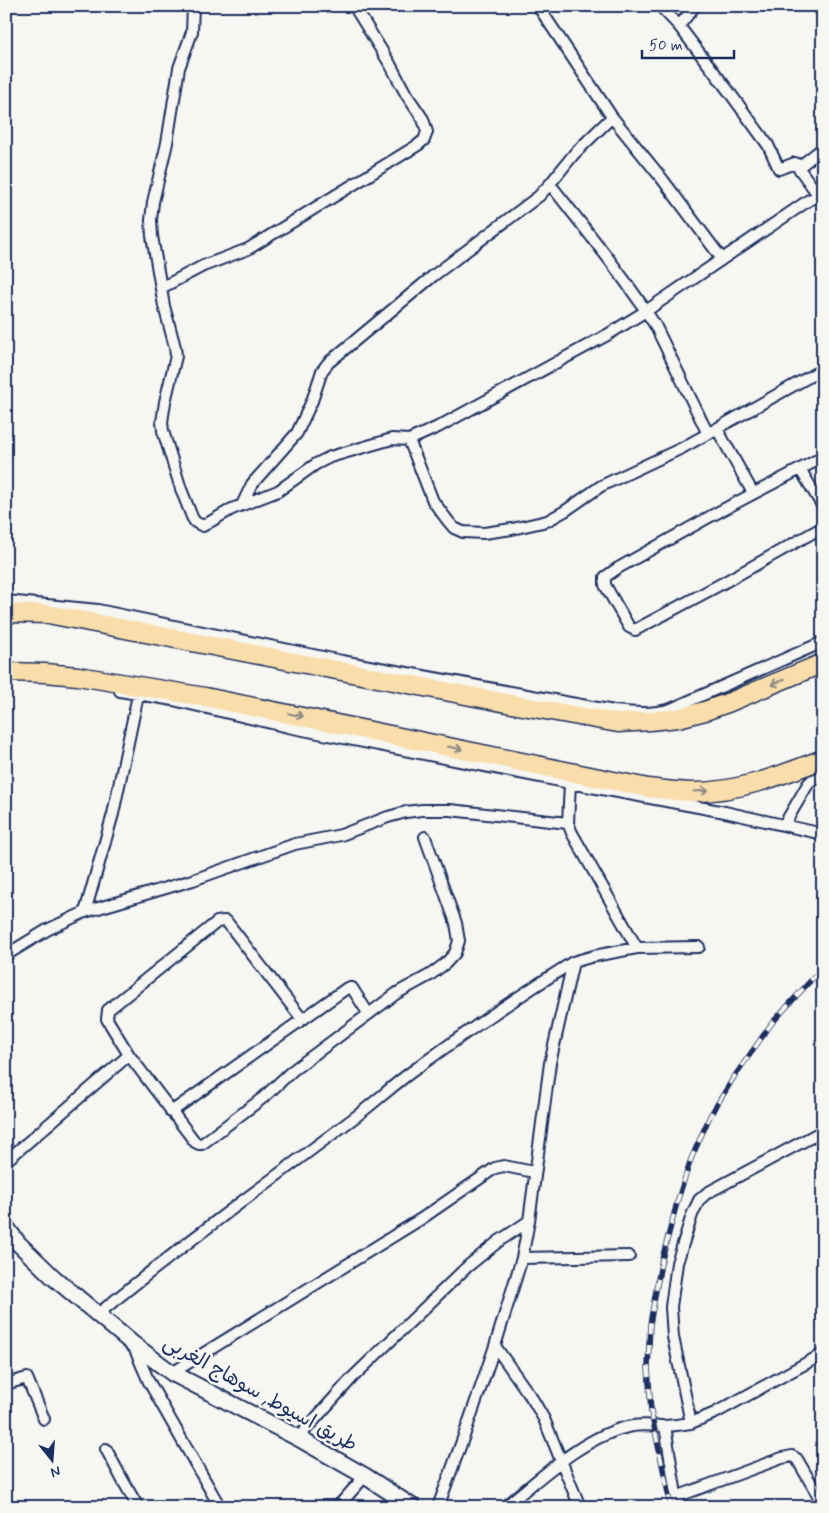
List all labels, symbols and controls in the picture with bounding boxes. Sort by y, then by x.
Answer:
scale bar [642,28,734,60]
text: 50 m [649,36,683,56]
one-way arrow [771,678,786,687]
one-way arrow [288,711,304,721]
one-way arrow [447,744,463,753]
one-way arrow [693,787,709,796]
street label: طريق اسيوط, سوهاج الغربى [158,1329,362,1459]
north arrow [28,1436,78,1486]
text: N [48,1462,63,1481]

